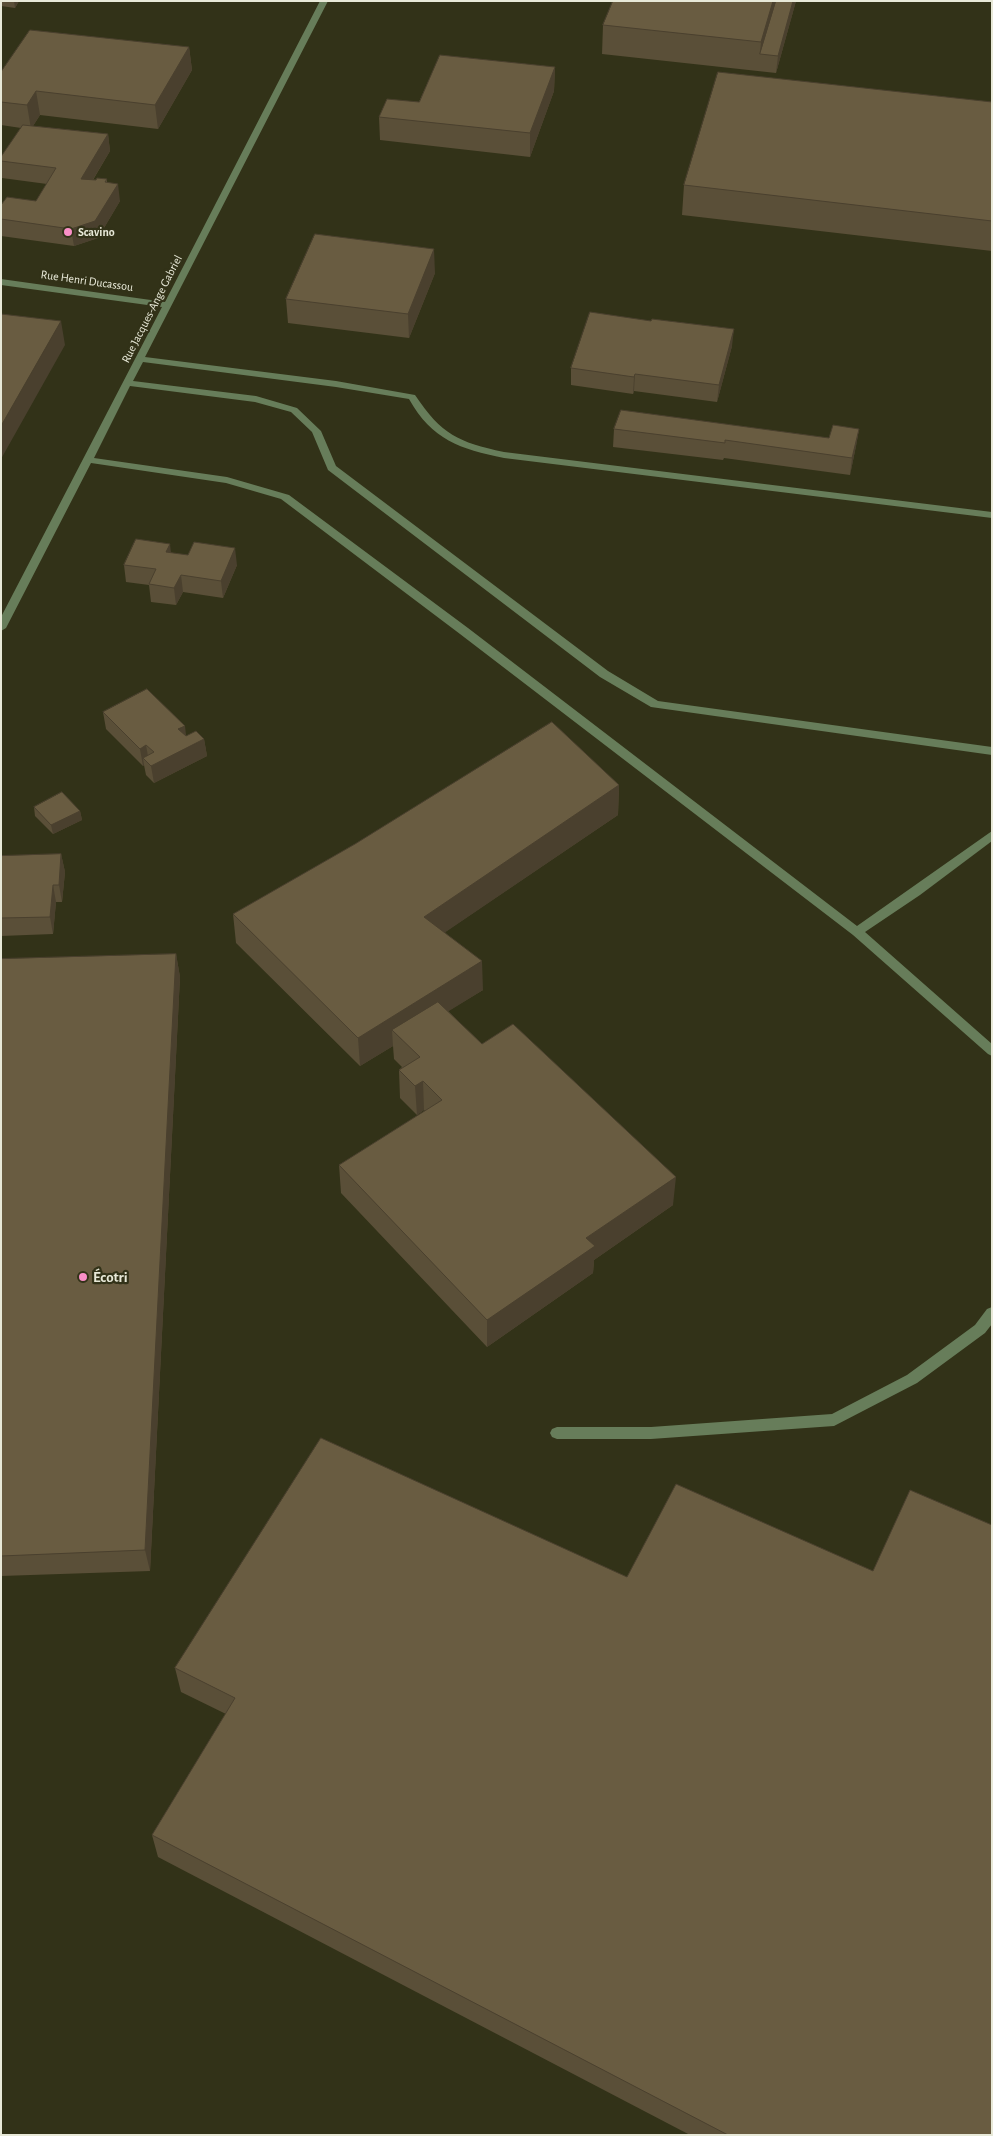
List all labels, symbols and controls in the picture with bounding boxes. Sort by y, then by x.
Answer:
place label: Scavino [78,225,115,239]
marker: Scavino [62,226,74,238]
street label: Rue Jacques-Ange Gabriel [119,253,185,365]
street label: Rue Henri Ducassou [40,267,134,295]
place label: Écotri [93,1268,128,1286]
marker: Écotri [77,1271,89,1283]

